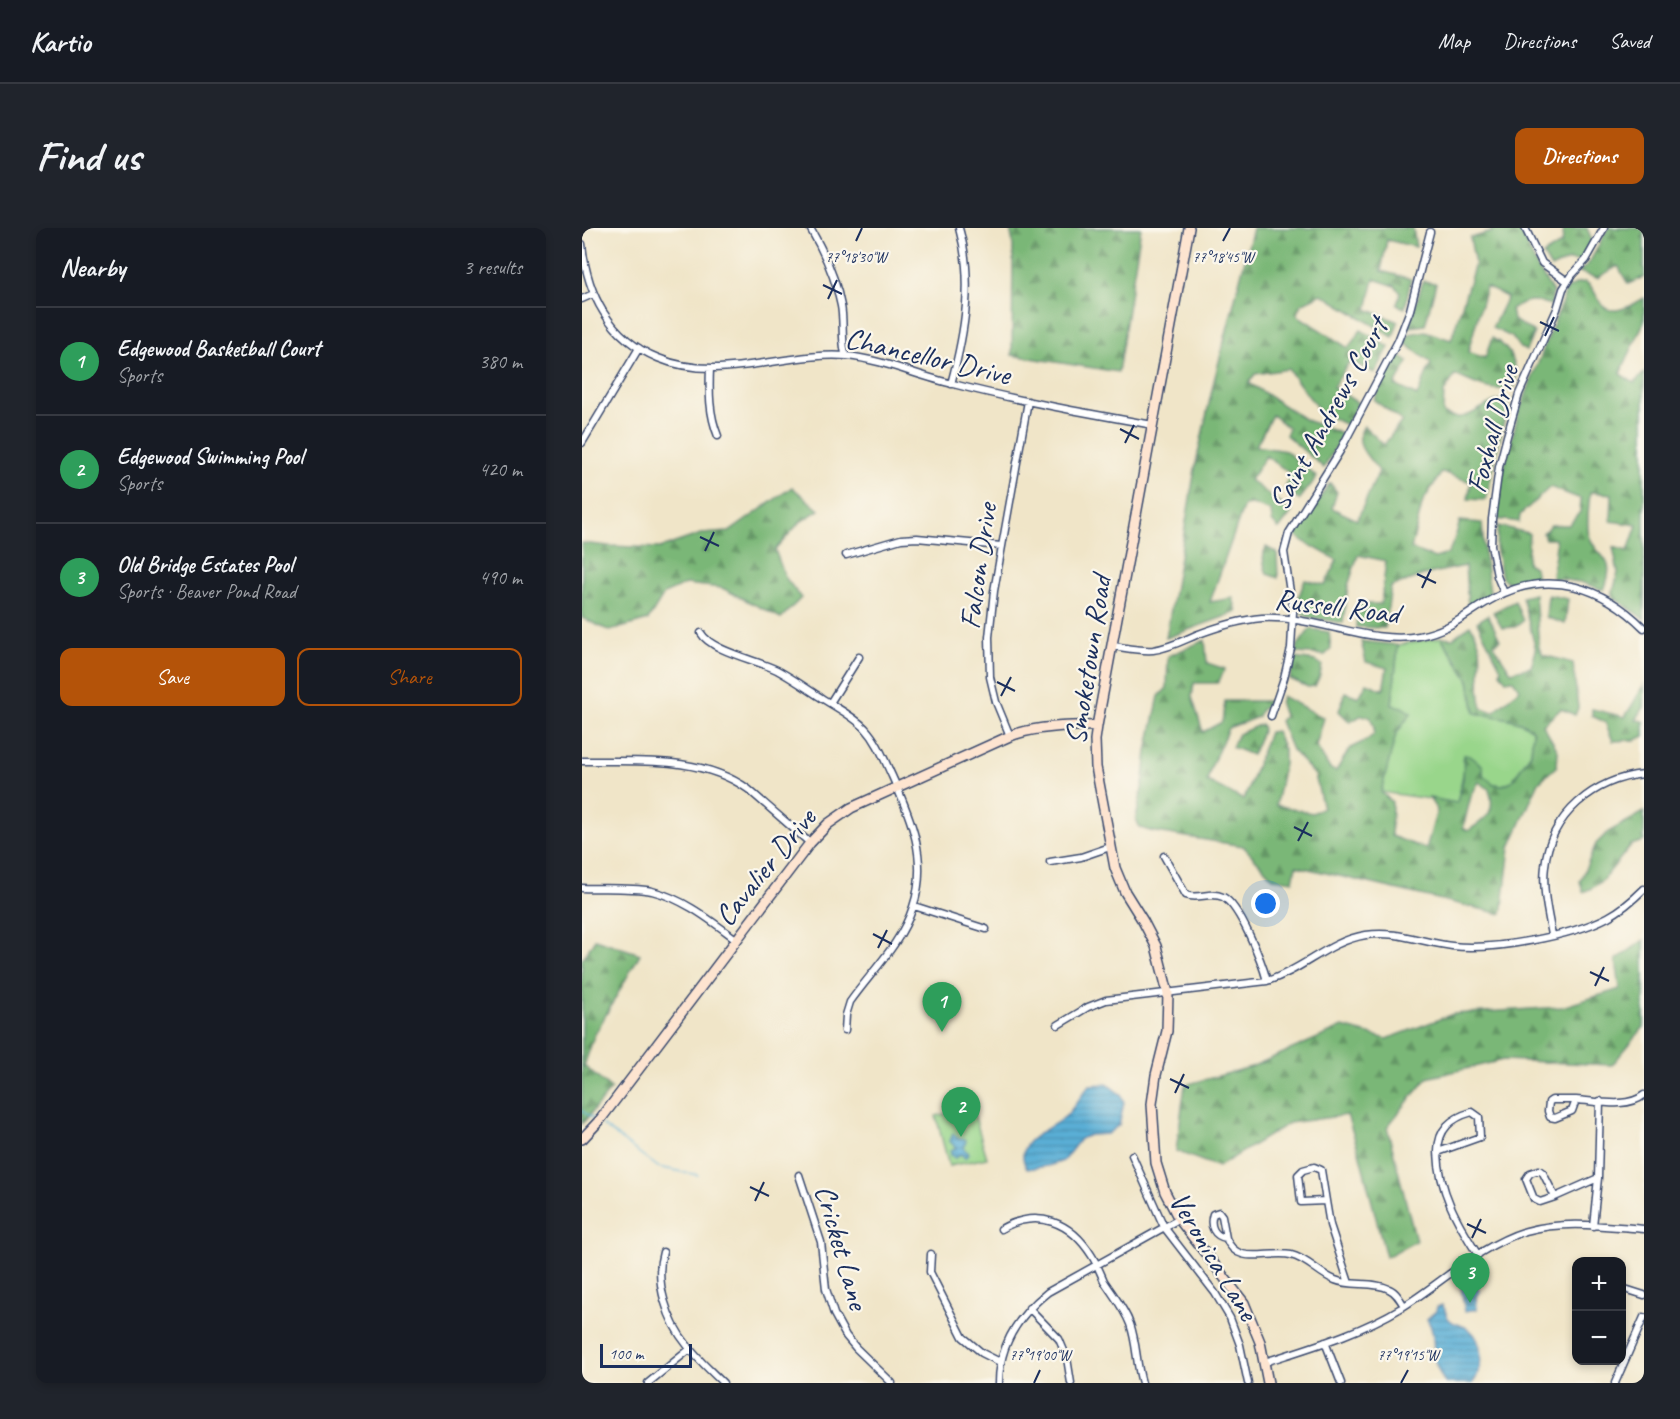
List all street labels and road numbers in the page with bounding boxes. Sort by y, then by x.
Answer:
street label: Saint Andrews Court [1259,308,1399,517]
street label: Chancellor Drive [842,319,1016,394]
street label: Foxhall Drive [1457,359,1528,497]
street label: Falcon Drive [950,498,1006,631]
street label: Smoketown Road [1056,569,1121,747]
street label: Russell Road [1273,580,1406,633]
street label: Cavalier Drive [706,799,825,934]
street label: Cricket Lane [806,1180,878,1316]
street label: Veronica Lane [1161,1185,1268,1329]

